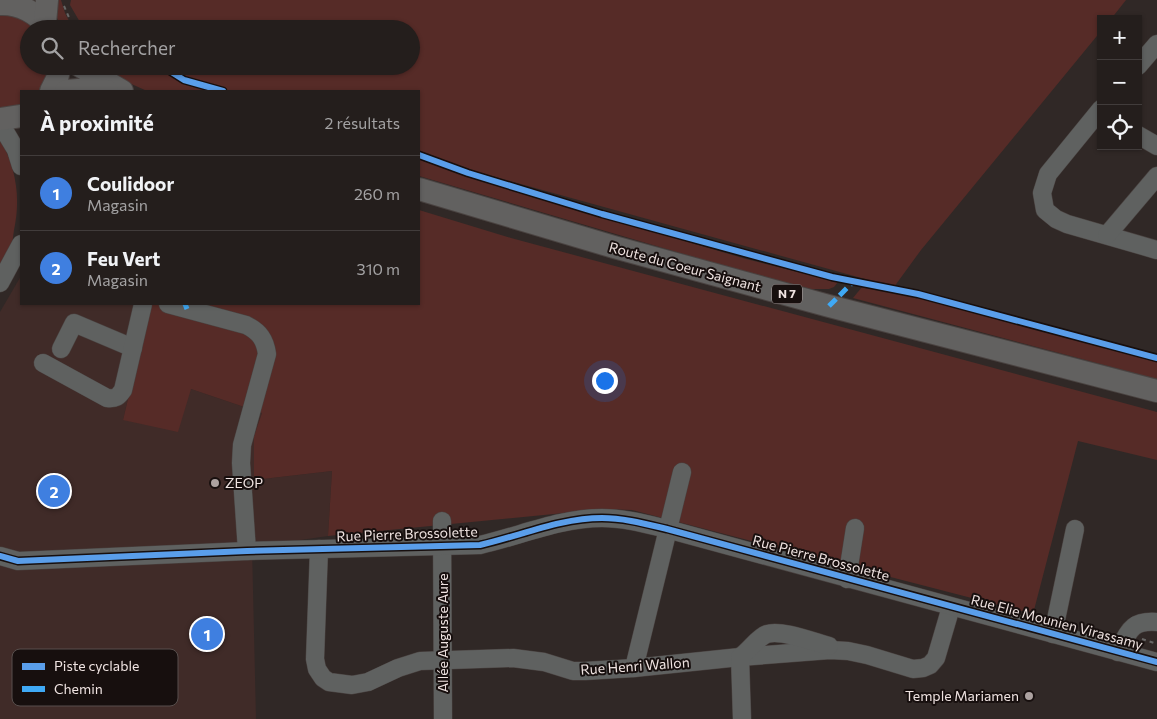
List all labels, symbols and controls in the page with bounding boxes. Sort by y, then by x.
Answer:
map controls [1097,15,1142,150]
button: + [1097,15,1142,60]
search box [20,20,420,75]
icon: search [38,34,66,62]
text: Rechercher [78,36,176,59]
button: − [1097,60,1142,105]
button: locate [1097,105,1142,150]
text: À proximité [40,110,154,135]
text: 2 résultats [324,113,400,132]
text: Coulidoor [87,172,174,195]
text: 1 [52,184,60,203]
text: 260 m [354,184,400,203]
text: Magasin [87,195,148,214]
street label: Route du Coeur Saignant [607,238,763,295]
text: Feu Vert [87,247,160,270]
text: 2 [51,259,61,278]
text: 310 m [357,259,400,278]
text: Magasin [87,270,148,289]
road number: N 7 [772,284,802,304]
your location [592,368,618,394]
pin: 2 [38,472,70,510]
place label: ZEOP [225,474,263,491]
marker: ZEOP [209,477,221,489]
street label: Rue Pierre Brossolette [336,523,478,544]
street label: Rue Pierre Brossolette [751,531,892,584]
street label: Allée Auguste Aure [434,573,451,693]
street label: Rue Elie Mounien Virassamy [969,590,1145,653]
pin: 1 [191,615,223,653]
legend [12,649,178,706]
street label: Rue Henri Wallon [580,653,690,678]
text: Piste cyclable [54,657,139,674]
text: Chemin [54,680,103,697]
place label: Temple Mariamen [905,687,1019,704]
marker: Temple Mariamen [1023,690,1035,702]

